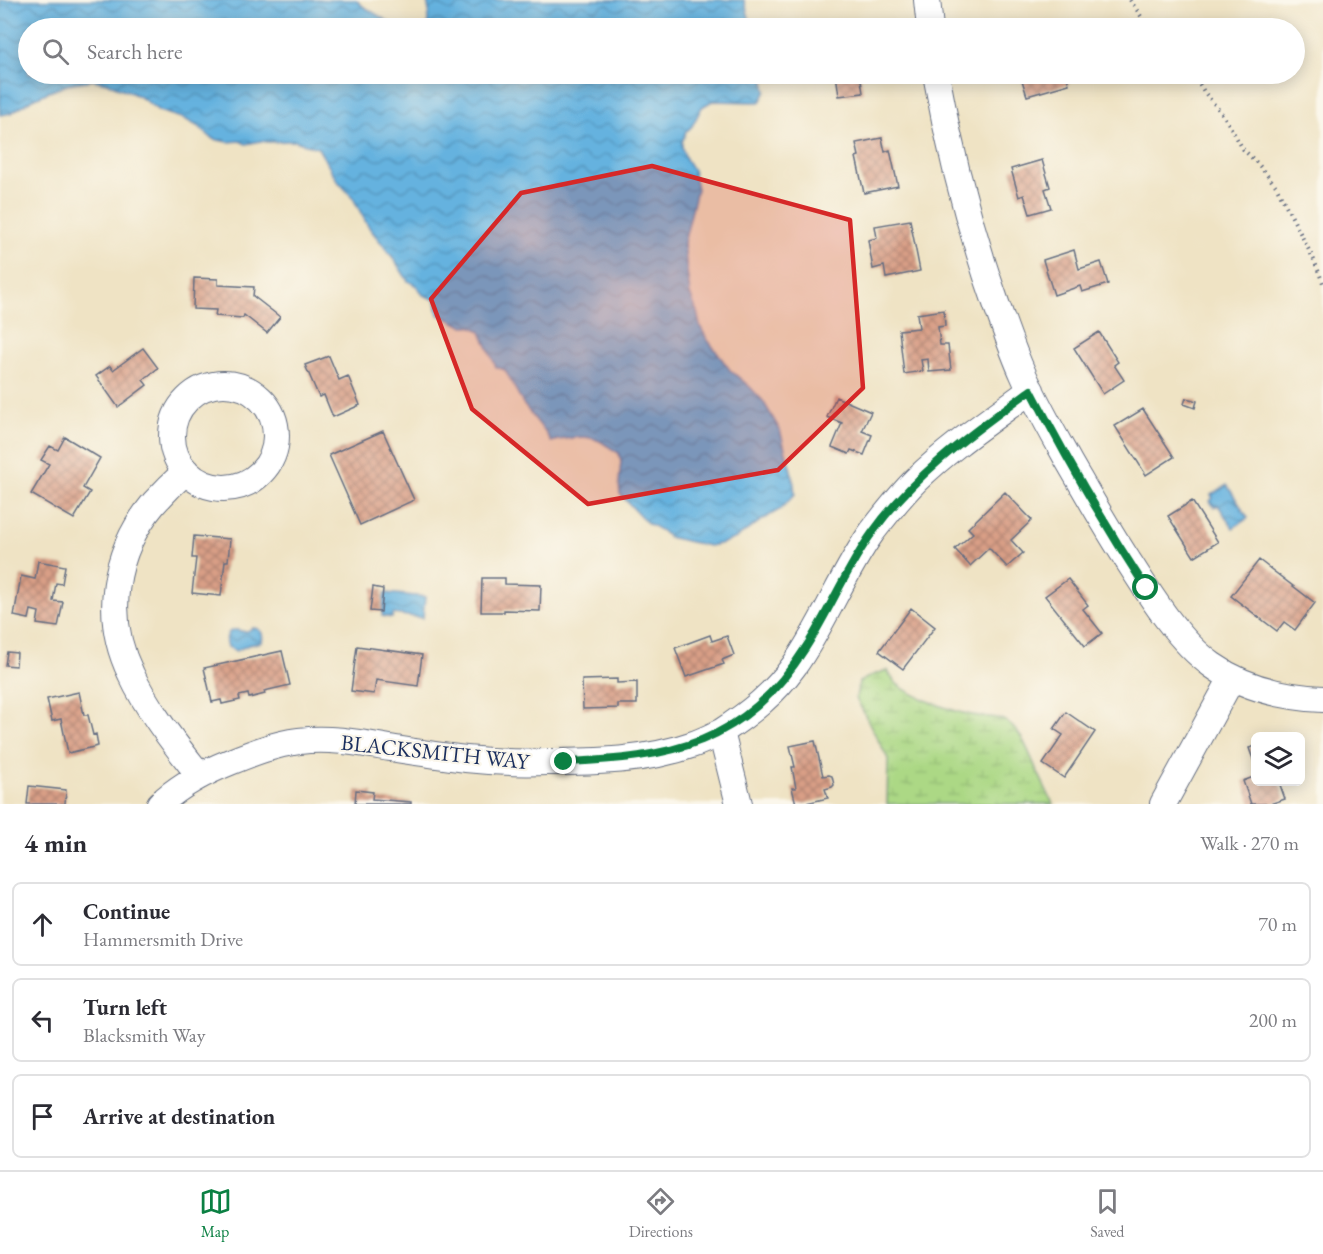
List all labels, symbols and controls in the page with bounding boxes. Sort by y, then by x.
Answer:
search box [18,18,1305,84]
icon: search [39,35,72,68]
text: Search here [87,37,182,66]
route start [1132,574,1158,600]
street label: BLACKSMITH WAY [339,728,532,776]
map controls [1251,732,1305,786]
button: layers [1251,732,1305,786]
route end [550,748,576,774]
text: 4 min [24,826,87,860]
text: Walk · 270 m [1200,830,1299,856]
text: Continue [83,897,170,926]
icon: ahead [26,908,59,941]
text: 70 m [1258,911,1297,937]
text: Hammersmith Drive [83,926,243,952]
text: Turn left [83,993,167,1022]
icon: left [26,1004,59,1037]
text: 200 m [1249,1007,1297,1033]
text: Blacksmith Way [83,1022,205,1048]
icon: arrive [26,1100,59,1133]
text: Arrive at destination [83,1102,275,1131]
tab: Map [199,1185,232,1242]
tab: Directions [629,1185,693,1242]
tab: Saved [1090,1185,1124,1242]

